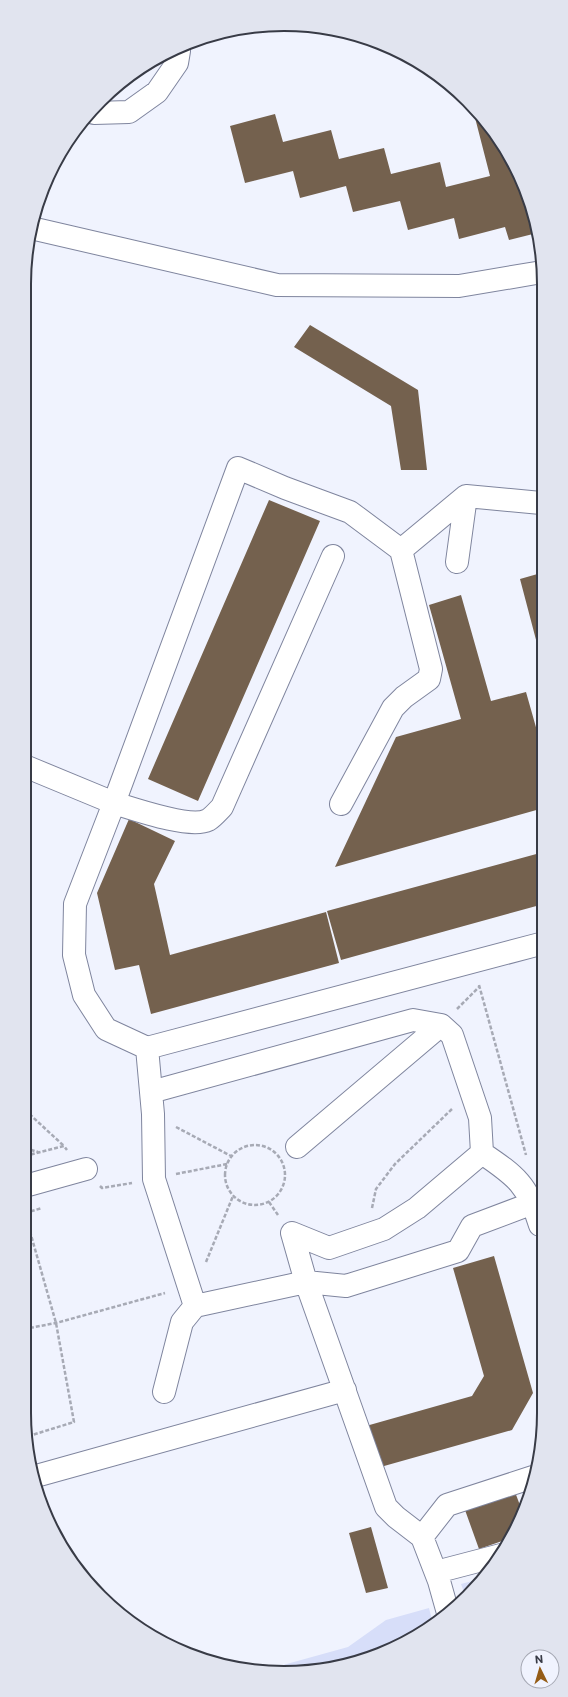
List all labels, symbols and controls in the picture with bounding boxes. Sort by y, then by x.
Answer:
north arrow [520,1649,560,1689]
text: N [534,1652,544,1665]

